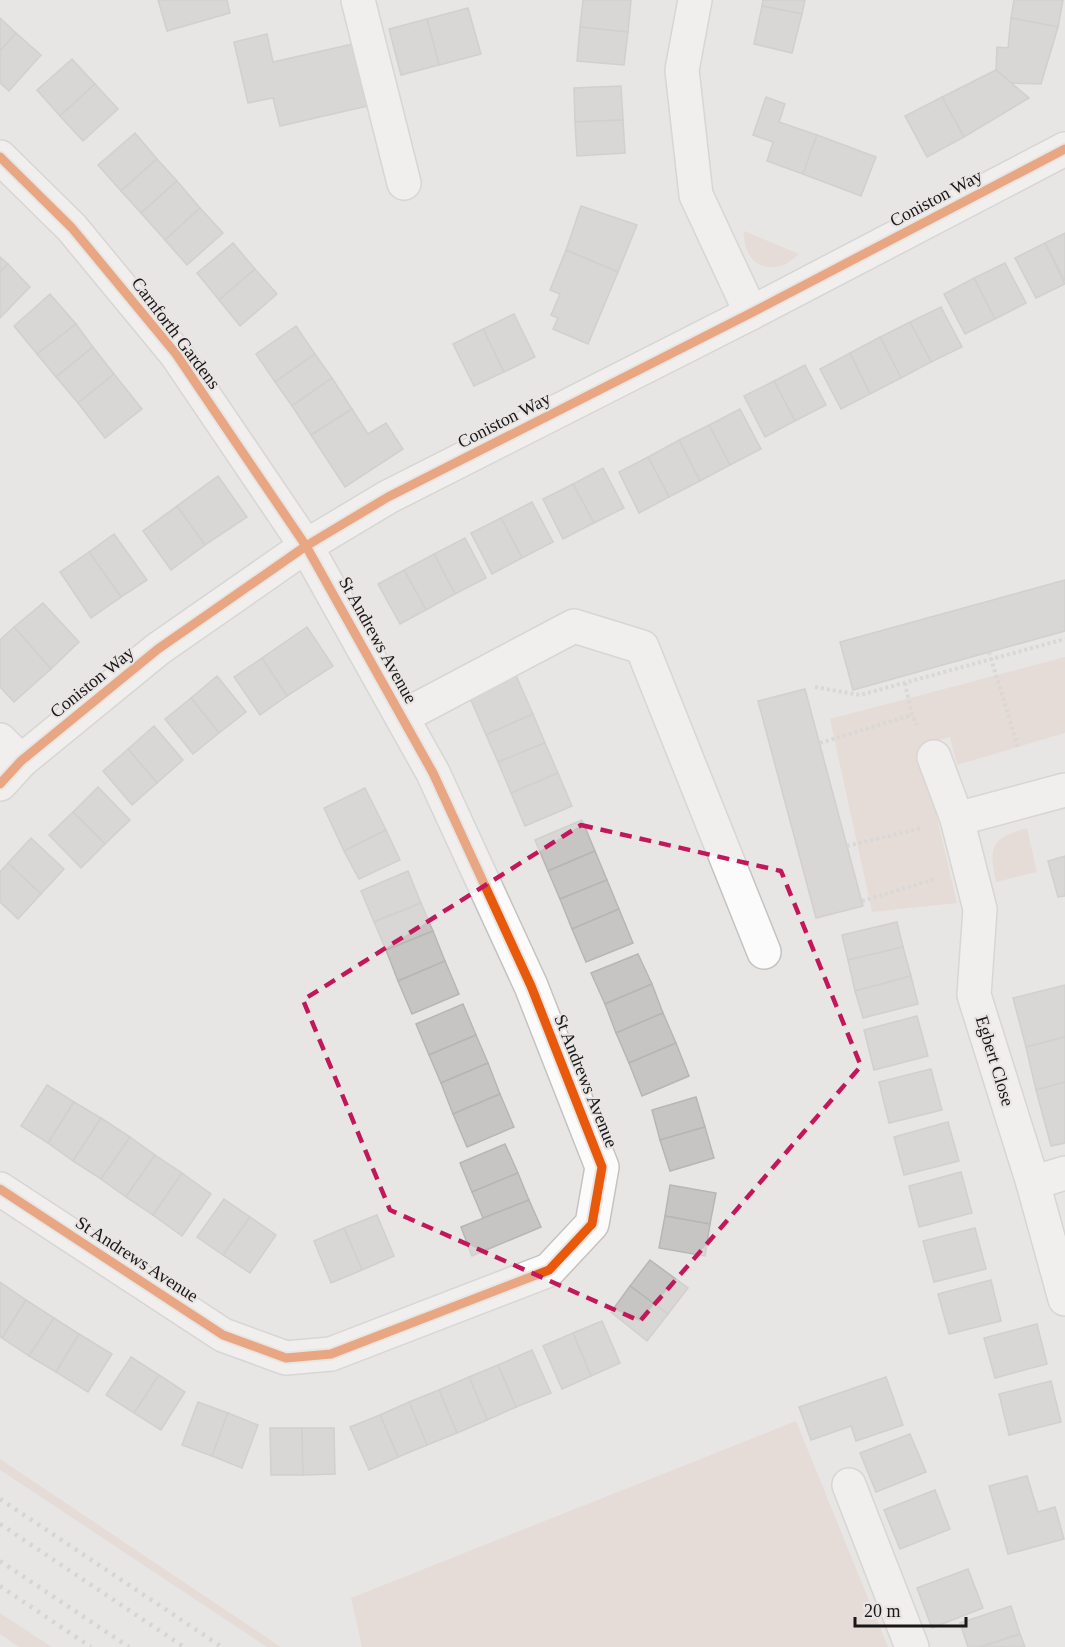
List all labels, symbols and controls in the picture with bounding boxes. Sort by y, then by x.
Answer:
street label: Coniston Way [886,165,986,231]
street label: Carnforth Gardens [128,273,224,393]
street label: Coniston Way [454,388,554,452]
street label: St Andrews Avenue [335,573,421,707]
street label: Coniston Way [46,642,138,722]
street label: St Andrews Avenue [550,1012,622,1150]
street label: Egbert Close [972,1013,1018,1109]
street label: St Andrews Avenue [72,1212,202,1306]
scale bar [855,1590,966,1628]
text: 20 m [864,1601,901,1621]

